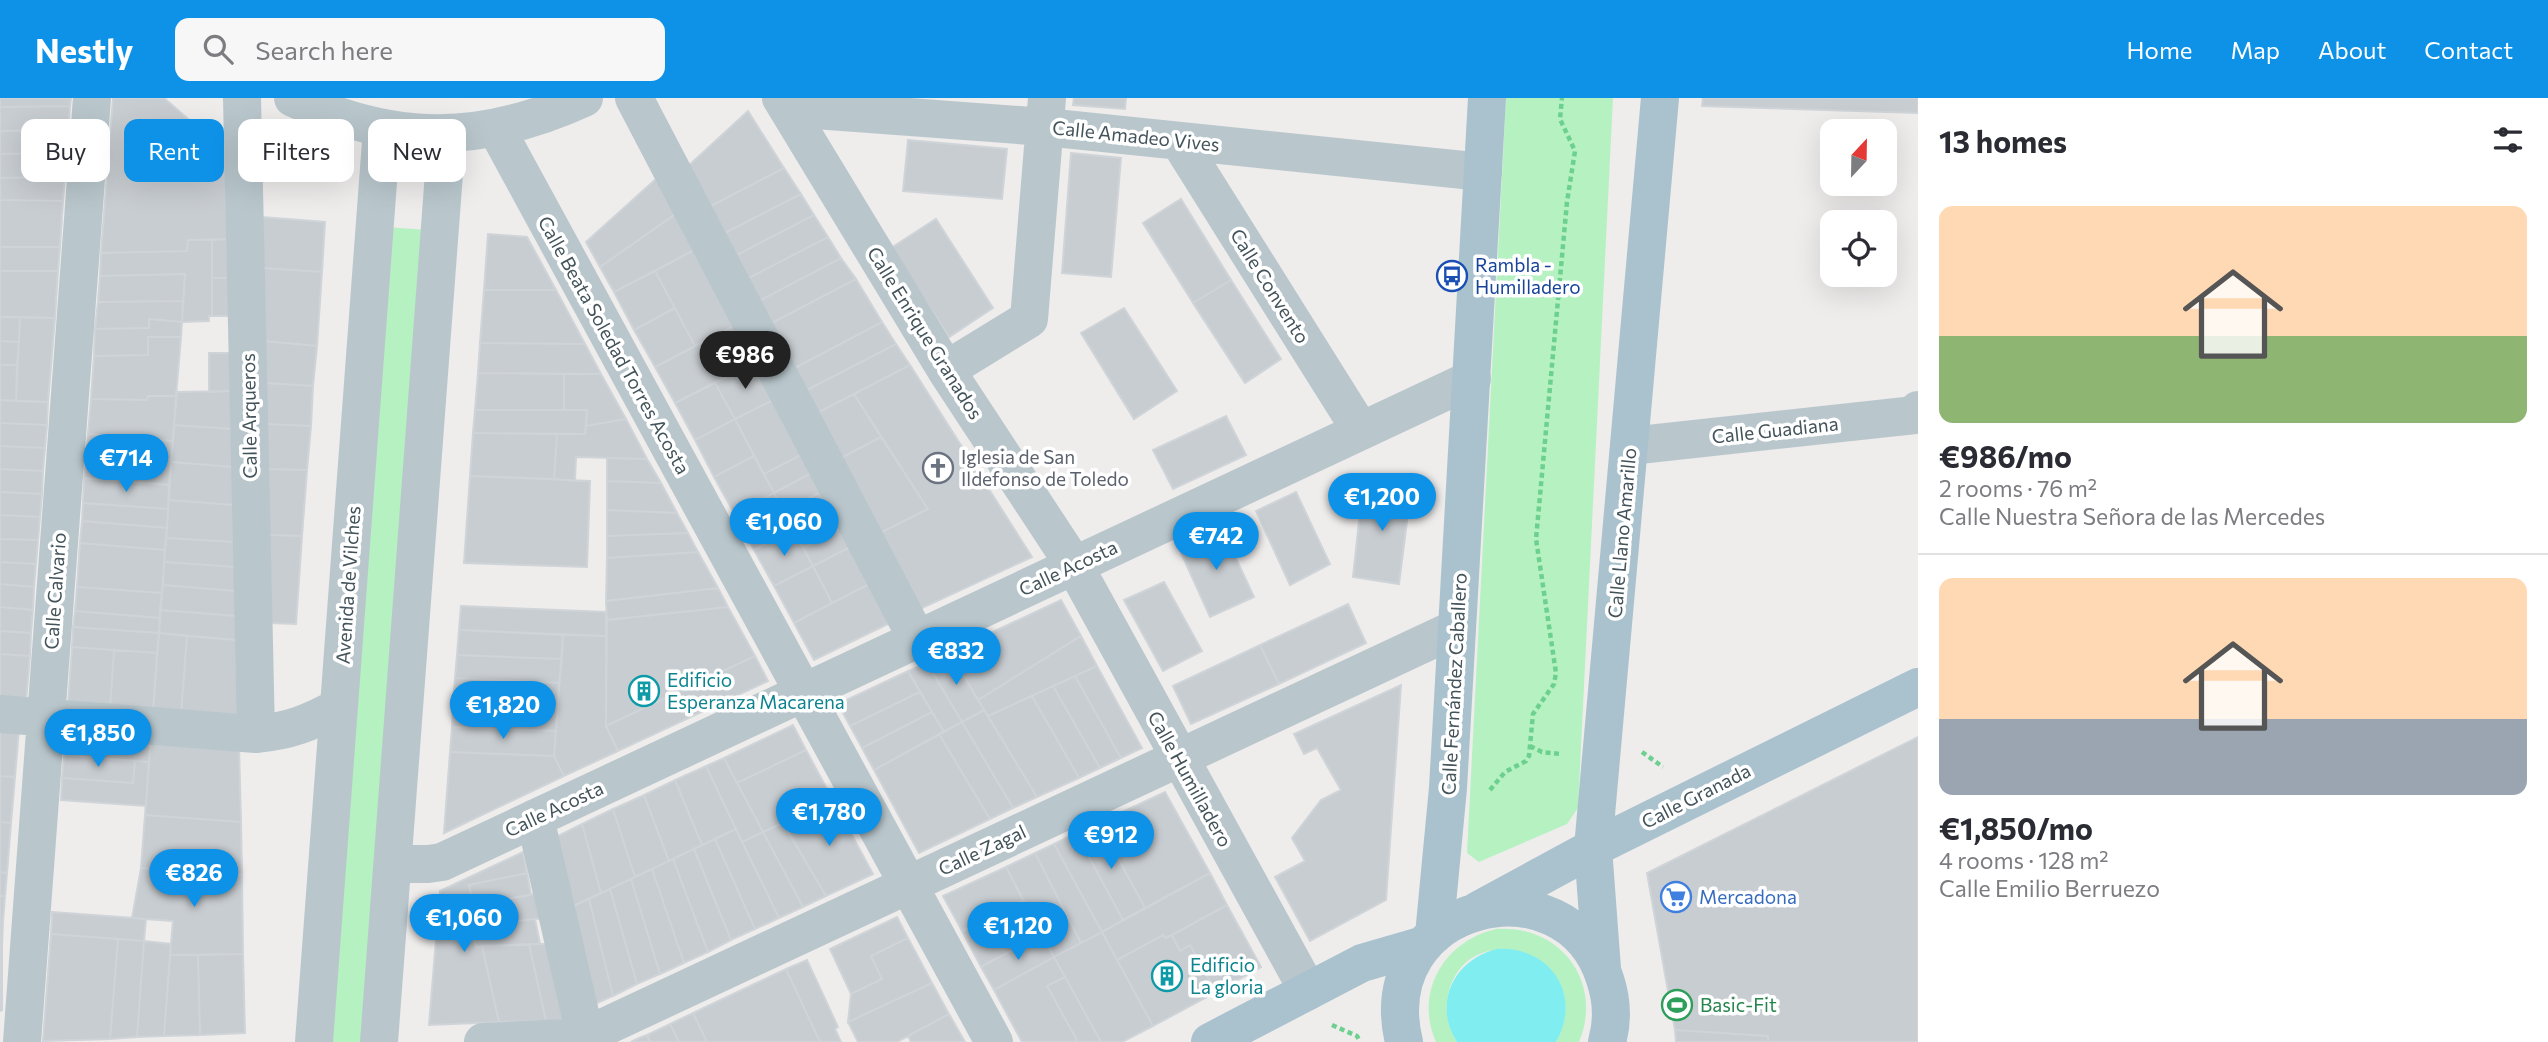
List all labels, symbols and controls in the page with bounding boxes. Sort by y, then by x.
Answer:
search box [175,18,665,81]
text: Nestly [35,29,133,70]
icon: search [199,30,237,68]
text: Search here [255,34,393,65]
text: Home [2127,35,2193,64]
text: Map [2231,35,2280,64]
text: About [2318,35,2386,64]
text: Contact [2424,35,2513,64]
street label: Calle Amadeo Vives [1051,115,1221,156]
chip: Buy [21,119,110,182]
chip: Rent [124,119,224,182]
chip: Filters [238,119,354,182]
chip: New [368,119,466,182]
north arrow [1820,119,1897,196]
map controls [1820,119,1897,287]
icon: filters [2489,121,2527,159]
text: 13 homes [1939,122,2067,159]
button: locate [1820,210,1897,287]
street label: Calle Beata Soledad Torres Acosta [534,212,695,478]
street label: Calle Convento [1226,224,1315,347]
street label: Calle Enrique Granados [863,242,988,423]
icon: home [2170,251,2296,377]
place label: Rambla - Humilladero [1475,253,1581,298]
bus stop icon: Rambla - Humilladero [1435,259,1469,293]
pin: €986 [704,331,786,391]
text: €986 [716,340,774,368]
street label: Calle Arqueros [236,353,261,479]
street label: Calle Guadiana [1710,411,1839,448]
pin: €714 [85,434,167,494]
text: €986/mo [1939,437,2072,474]
text: €714 [99,443,153,471]
place label: Iglesia de San Ildefonso de Toledo [961,445,1129,490]
street label: Calle Llano Amarillo [1603,447,1640,619]
church icon: Iglesia de San Ildefonso de Toledo [921,451,955,485]
pin: €1,200 [1325,474,1439,533]
text: 2 rooms · 76 m² [1939,474,2097,502]
text: €1,200 [1344,482,1420,510]
pin: €1,060 [727,498,841,558]
text: Calle Nuestra Señora de las Mercedes [1939,502,2325,530]
street label: Avenida de Vilches [331,505,365,665]
text: €1,060 [746,507,822,535]
pin: €742 [1175,512,1257,572]
text: €742 [1189,521,1243,549]
street label: Calle Calvario [39,532,70,650]
street label: Calle Acosta [1015,535,1121,600]
street label: Calle Fernández Caballero [1436,572,1471,796]
icon: home [2170,623,2296,749]
pin: €832 [915,628,997,687]
text: €832 [928,636,984,664]
place label: Edificio Esperanza Macarena [667,668,845,713]
building icon: Edificio Esperanza Macarena [627,674,661,708]
pin: €1,820 [446,682,560,741]
text: €1,820 [466,690,540,718]
street label: Calle Humilladero [1144,707,1237,851]
pin: €1,850 [41,710,155,769]
text: €1,850 [61,718,135,746]
street label: Calle Granada [1637,758,1754,833]
street label: Calle Acosta [501,776,607,841]
pin: €1,780 [772,788,886,848]
text: €1,780 [792,797,866,825]
text: €1,850/mo [1939,809,2093,846]
pin: €912 [1070,812,1152,871]
street label: Calle Zagal [934,819,1029,880]
text: €912 [1084,820,1138,848]
text: 4 rooms · 128 m² [1939,846,2108,874]
pin: €826 [153,850,235,909]
text: €826 [165,858,223,886]
text: Calle Emilio Berruezo [1939,874,2160,902]
supermarket icon: Mercadona [1659,880,1693,914]
place label: Mercadona [1699,885,1797,908]
pin: €1,060 [407,894,521,954]
pin: €1,120 [961,902,1075,962]
text: €1,060 [426,903,502,931]
text: €1,120 [983,911,1053,939]
place label: Edificio La gloria [1190,953,1263,998]
building icon: Edificio La gloria [1150,959,1184,993]
sports icon: Basic-Fit [1660,988,1694,1022]
place label: Basic-Fit [1700,993,1777,1016]

